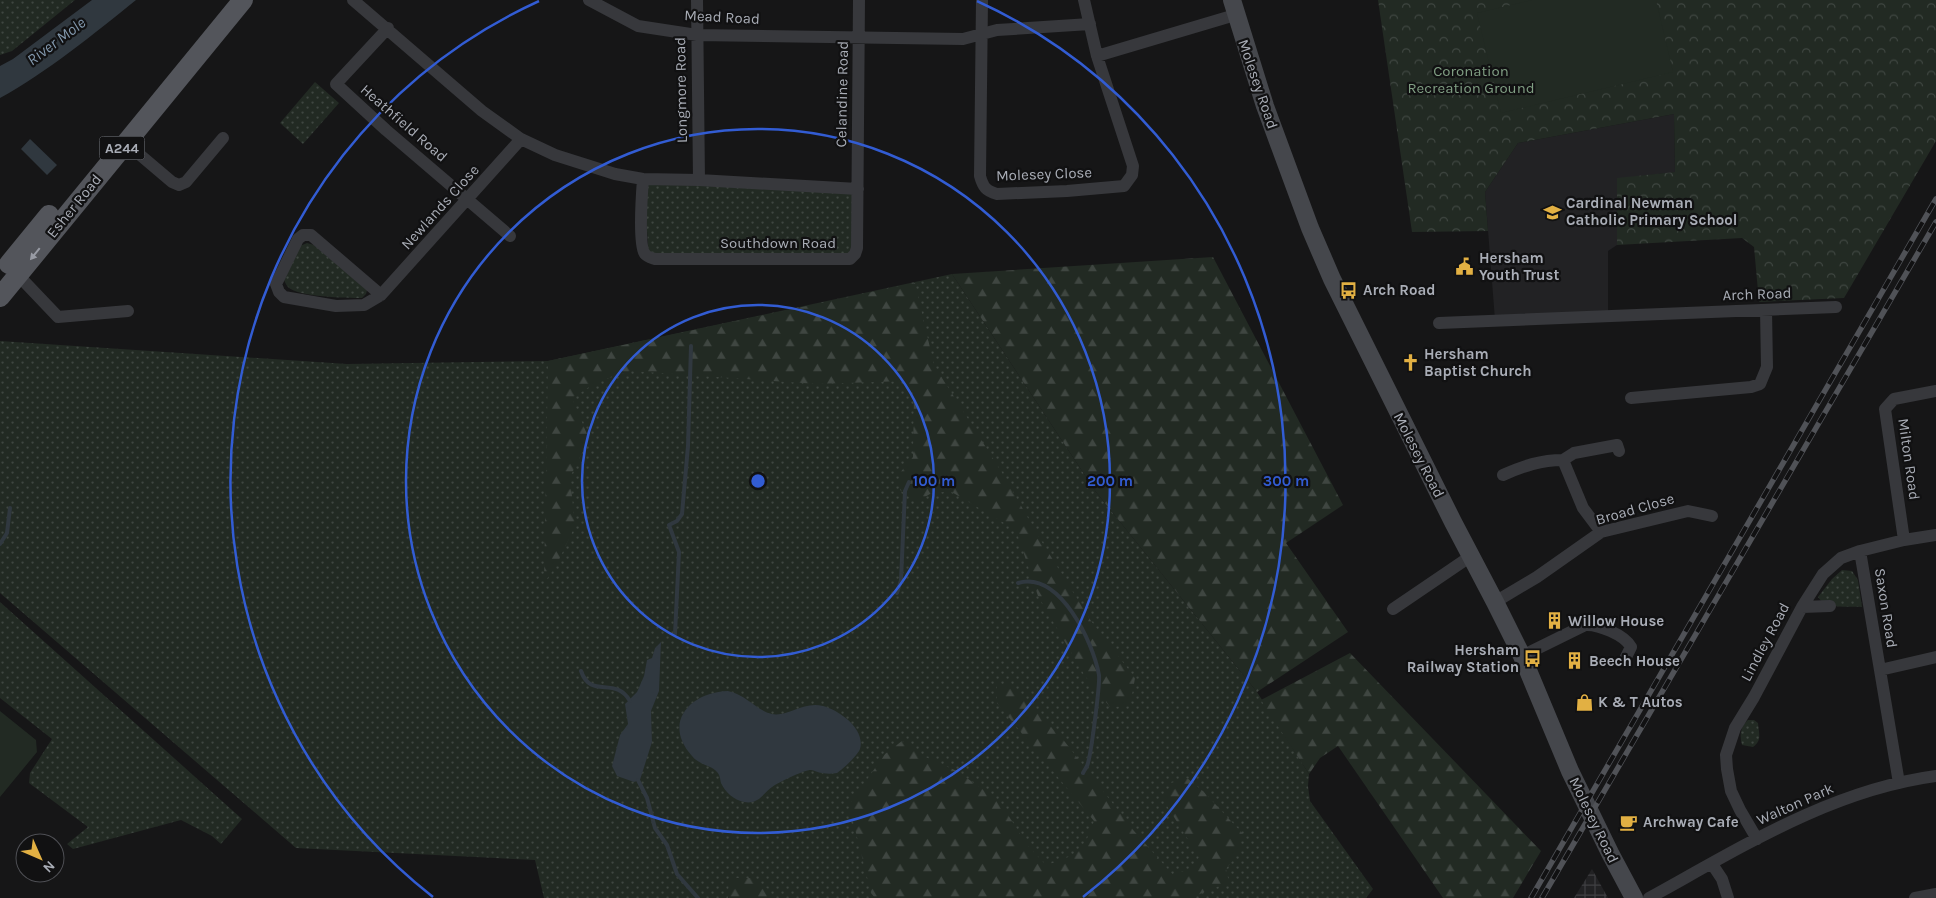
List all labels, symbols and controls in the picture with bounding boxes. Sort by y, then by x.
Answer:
street label: Mead Road [684,6,760,28]
water label: River Mole [23,13,89,69]
street label: Longmore Road [671,37,691,143]
street label: Molesey Road [1234,37,1282,131]
street label: Celandine Road [832,41,852,147]
park label: Coronation Recreation Ground [1407,62,1535,97]
street label: Heathfield Road [357,80,451,166]
road number: A244 [100,136,144,160]
street label: Newlands Close [397,161,483,253]
street label: Molesey Close [996,163,1092,185]
street label: Esher Road [43,171,105,241]
place label: Cardinal Newman Catholic Primary School [1566,194,1737,229]
school or university icon: Cardinal Newman Catholic Primary School [1542,202,1562,222]
street label: Southdown Road [720,234,836,252]
one-way arrow [30,248,41,260]
place label: Hersham Youth Trust [1479,249,1559,284]
public building icon: Hersham Youth Trust [1455,257,1475,277]
bus stop icon: Arch Road [1339,280,1359,300]
place label: Arch Road [1363,281,1435,299]
street label: Arch Road [1722,284,1792,304]
place label: Hersham Baptist Church [1424,345,1532,380]
church icon: Hersham Baptist Church [1400,353,1420,373]
street label: Molesey Road [1390,409,1448,501]
street label: Milton Road [1894,417,1924,501]
centre of rings [749,472,767,490]
text: 100 m [913,472,955,490]
text: 200 m [1087,472,1133,490]
text: 300 m [1263,472,1309,490]
street label: Broad Close [1594,489,1676,529]
street label: Saxon Road [1871,567,1901,649]
street label: Lindley Road [1737,600,1793,684]
building icon: Willow House [1544,611,1564,631]
place label: Willow House [1568,612,1664,630]
place label: Hersham Railway Station [1407,641,1519,676]
bus stop icon: Hersham Railway Station [1523,649,1543,669]
building icon: Beech House [1565,651,1585,671]
place label: Beech House [1589,652,1680,670]
shop icon: K & T Autos [1574,692,1594,712]
place label: K & T Autos [1598,693,1683,711]
street label: Molesey Road [1565,774,1623,866]
street label: Walton Park [1754,779,1836,829]
cafe icon: Archway Cafe [1619,812,1639,832]
place label: Archway Cafe [1643,813,1739,831]
north arrow [15,833,65,883]
text: N [39,857,58,876]

